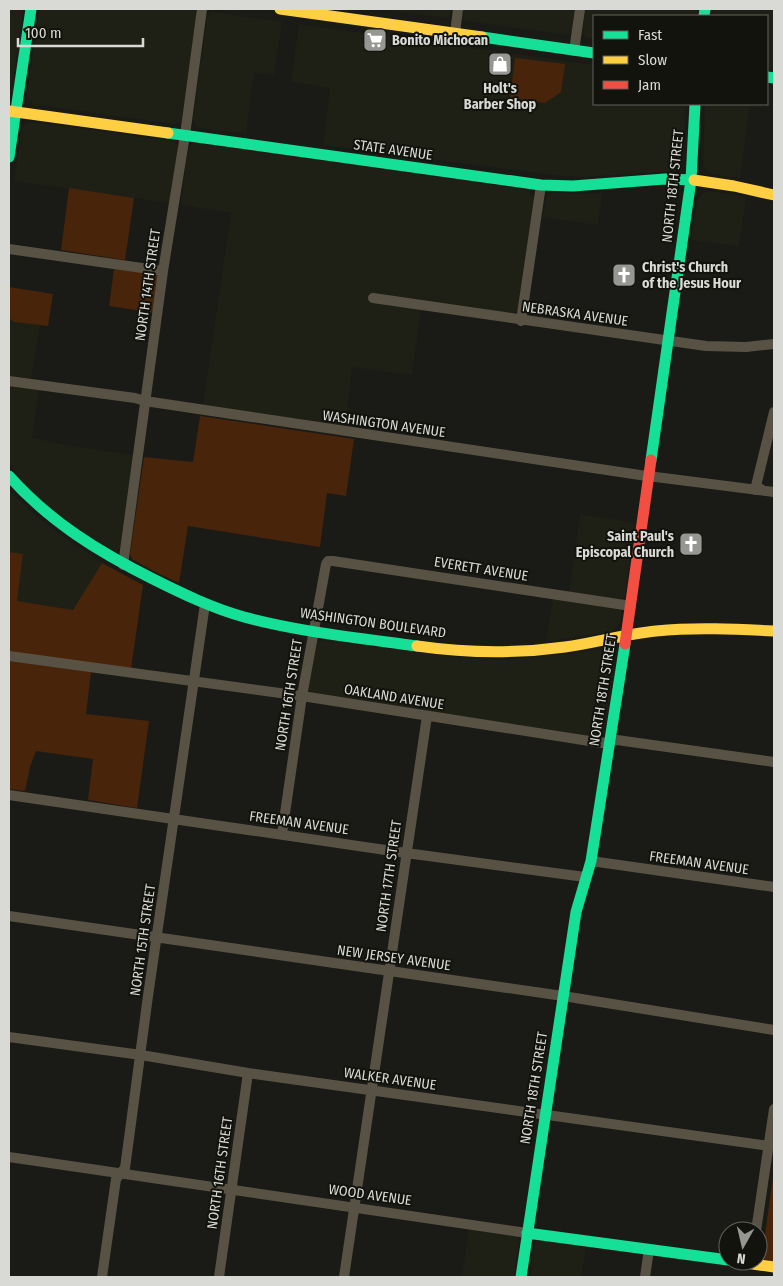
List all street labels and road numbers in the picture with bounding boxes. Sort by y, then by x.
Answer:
street label: NORTH 18TH STREET [659,128,687,243]
street label: STATE AVENUE [352,136,434,164]
street label: NORTH 14TH STREET [132,227,164,342]
street label: NEBRASKA AVENUE [521,298,630,330]
street label: WASHINGTON AVENUE [321,407,447,441]
street label: EVERETT AVENUE [433,553,530,585]
street label: WASHINGTON BOULEVARD [299,604,447,642]
street label: NORTH 18TH STREET [586,632,620,747]
street label: NORTH 16TH STREET [272,637,306,752]
street label: OAKLAND AVENUE [343,681,446,713]
street label: FREEMAN AVENUE [248,808,350,838]
street label: NORTH 17TH STREET [373,819,405,933]
street label: FREEMAN AVENUE [648,848,750,878]
street label: NORTH 15TH STREET [127,882,159,997]
street label: NEW JERSEY AVENUE [336,942,452,974]
street label: NORTH 18TH STREET [517,1030,551,1145]
street label: WALKER AVENUE [343,1064,438,1094]
street label: NORTH 16TH STREET [204,1115,236,1230]
street label: WOOD AVENUE [327,1181,413,1209]

